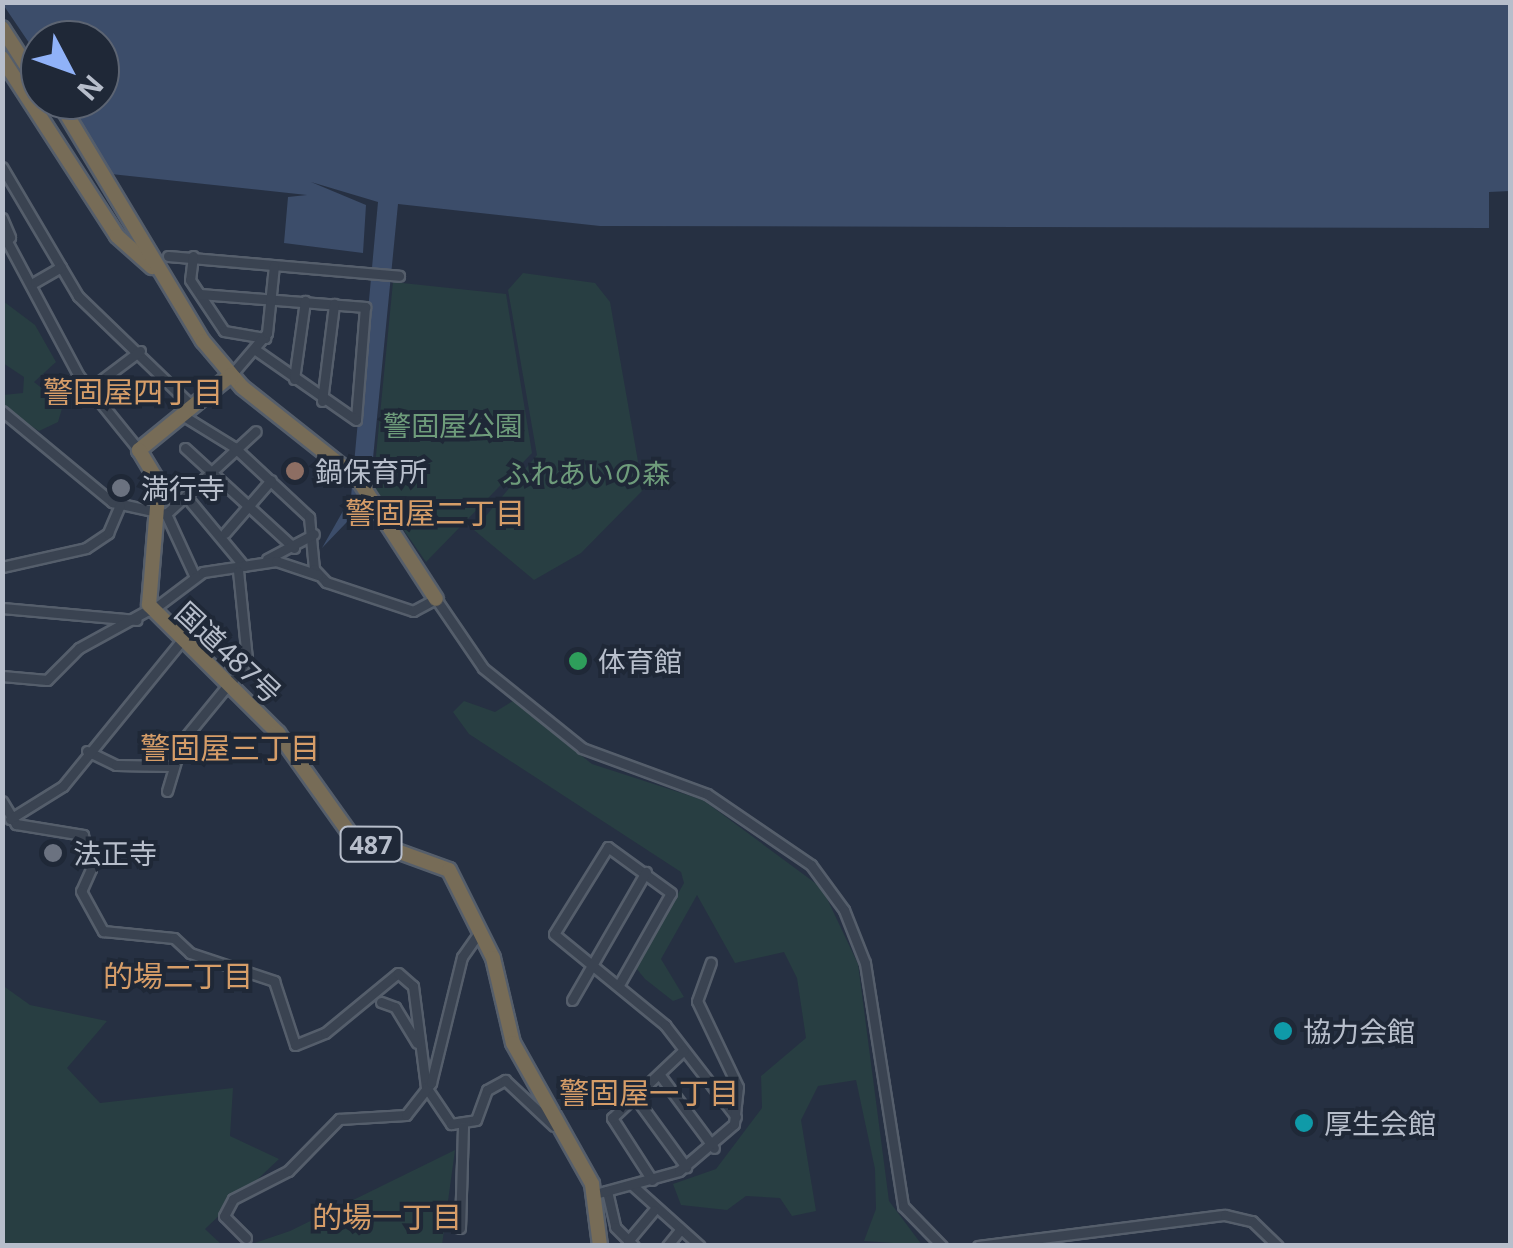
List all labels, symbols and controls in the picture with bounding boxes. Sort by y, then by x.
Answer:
north arrow [20,20,120,120]
text: N [69,67,113,109]
district label: 警固屋四丁目 [43,374,223,410]
park label: 警固屋公園 [383,408,523,442]
place label: 鍋保育所 [315,454,427,488]
park label: ふれあいの森 [502,456,670,490]
marker: 鍋保育所 [284,460,306,482]
place label: 満行寺 [141,471,225,505]
marker: 満行寺 [110,477,132,499]
district label: 警固屋二丁目 [345,495,525,531]
street label: 国道487号 [169,595,289,709]
place label: 体育館 [598,644,682,678]
marker: 体育館 [567,650,589,672]
district label: 警固屋三丁目 [140,730,320,766]
road number: 487 [338,824,404,864]
place label: 法正寺 [73,836,157,870]
marker: 法正寺 [42,842,64,864]
district label: 的場二丁目 [103,958,253,994]
place label: 協力会館 [1303,1014,1415,1048]
marker: 協力会館 [1272,1020,1294,1042]
district label: 警固屋一丁目 [559,1075,739,1111]
place label: 厚生会館 [1324,1106,1436,1140]
marker: 厚生会館 [1293,1112,1315,1134]
district label: 的場一丁目 [312,1199,462,1235]

